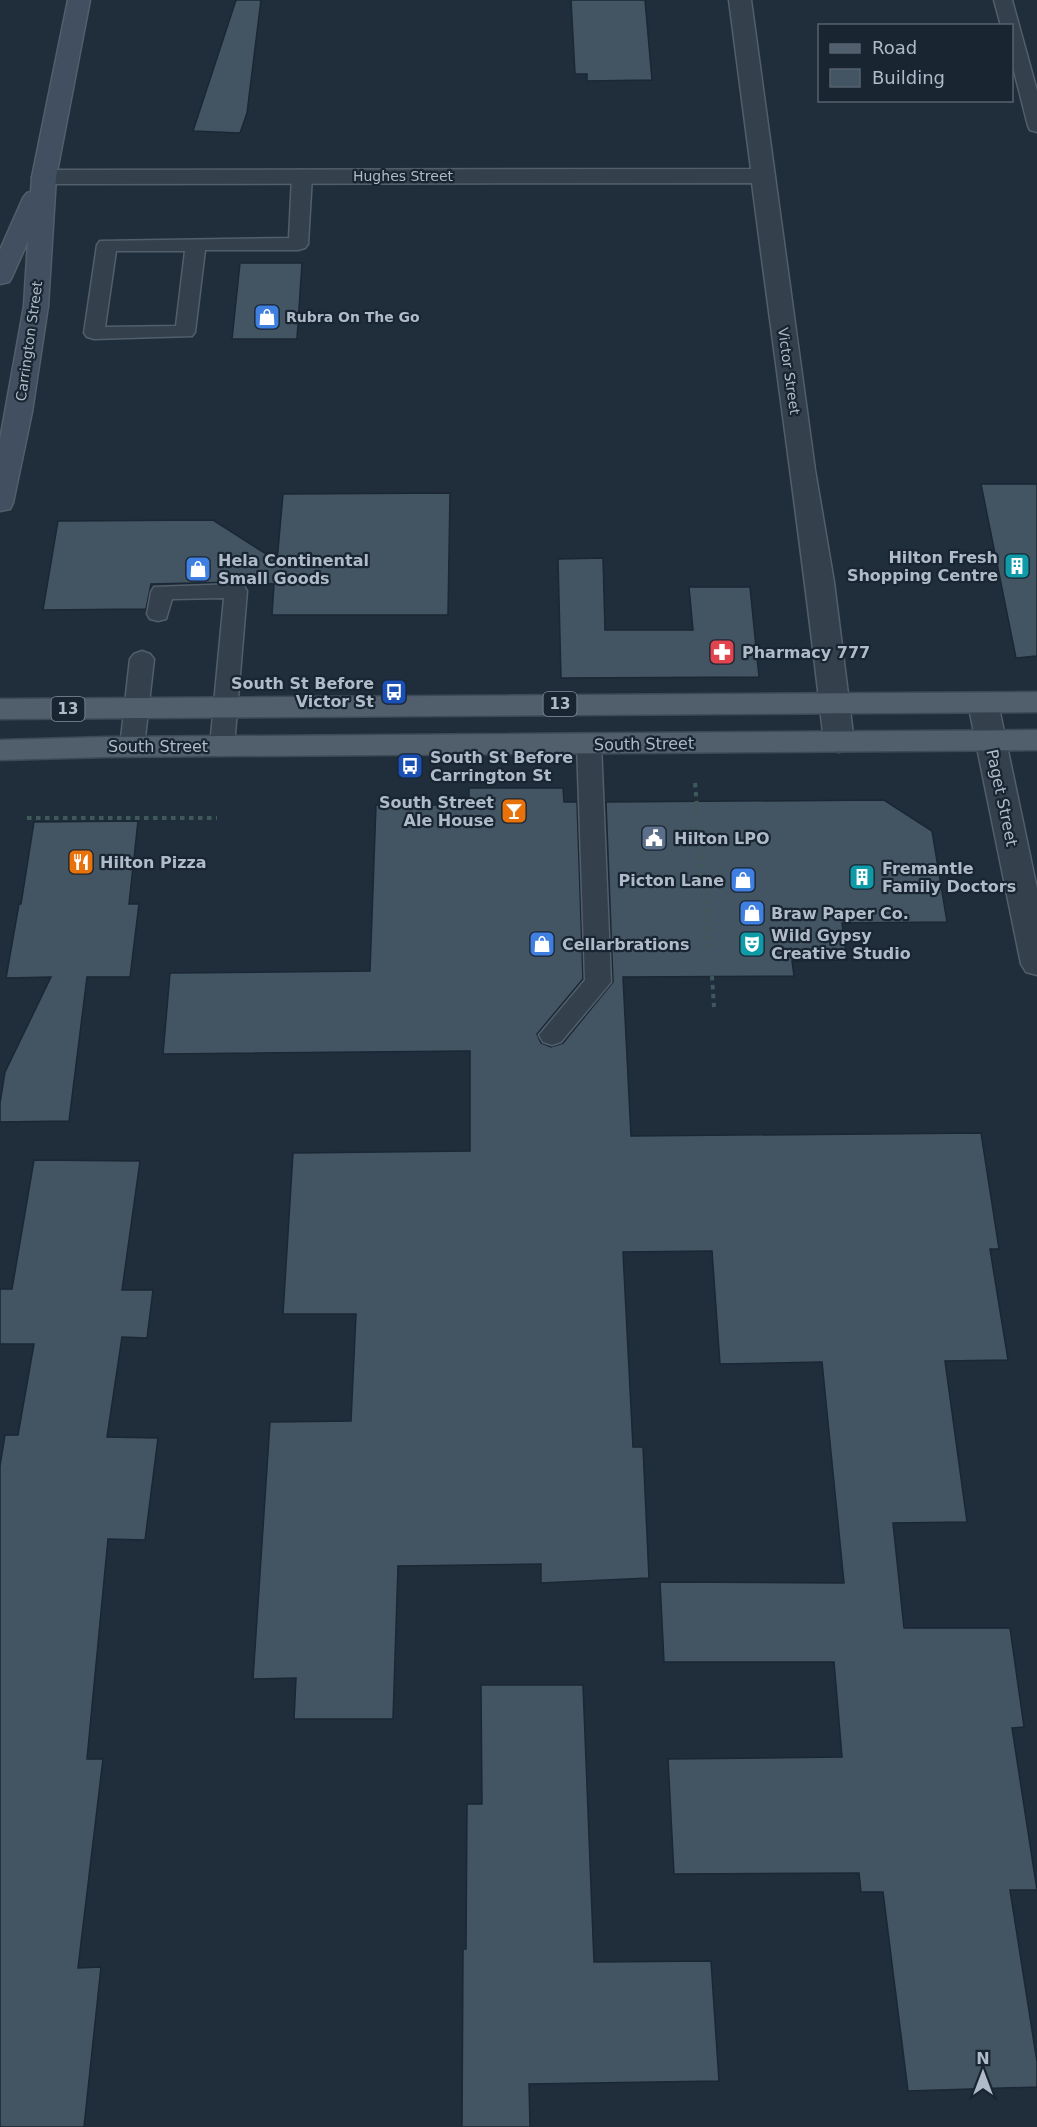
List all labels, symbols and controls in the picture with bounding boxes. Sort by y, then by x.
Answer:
legend [818,24,1013,102]
text: Road [872,37,917,58]
text: Building [872,67,945,88]
street label: Hughes Street [353,168,454,184]
street label: Carrington Street [13,279,45,402]
shop icon: Rubra On The Go [252,302,282,332]
place label: Rubra On The Go [286,309,420,325]
street label: Victor Street [775,326,803,416]
place label: Hilton Fresh Shopping Centre [847,548,998,585]
place label: Hela Continental Small Goods [218,551,369,588]
building icon: Hilton Fresh Shopping Centre [1002,551,1032,581]
shop icon: Hela Continental Small Goods [183,554,213,584]
pharmacy icon: Pharmacy 777 [707,637,737,667]
place label: Pharmacy 777 [742,643,870,662]
place label: South St Before Victor St [231,674,374,711]
bus stop icon: South St Before Victor St [379,677,409,707]
road number: 13 [544,692,576,716]
road number: 13 [52,697,84,721]
street label: South Street [594,734,694,754]
street label: South Street [108,737,208,756]
place label: South St Before Carrington St [430,748,573,785]
street label: Paget Street [982,748,1022,848]
bus stop icon: South St Before Carrington St [395,751,425,781]
place label: South Street Ale House [379,793,494,830]
bar icon: South Street Ale House [499,796,529,826]
public building icon: Hilton LPO [639,823,669,853]
place label: Hilton LPO [674,829,769,848]
restaurant icon: Hilton Pizza [66,847,96,877]
place label: Hilton Pizza [100,853,207,872]
place label: Fremantle Family Doctors [882,859,1016,896]
building icon: Fremantle Family Doctors [847,862,877,892]
shop icon: Picton Lane [728,865,758,895]
place label: Picton Lane [618,871,724,890]
shop icon: Braw Paper Co. [737,898,767,928]
place label: Braw Paper Co. [771,904,909,923]
place label: Wild Gypsy Creative Studio [771,926,911,963]
shop icon: Cellarbrations [527,929,557,959]
theatre icon: Wild Gypsy Creative Studio [737,929,767,959]
place label: Cellarbrations [562,935,689,954]
north arrow [953,2043,1013,2103]
text: N [976,2049,990,2068]

